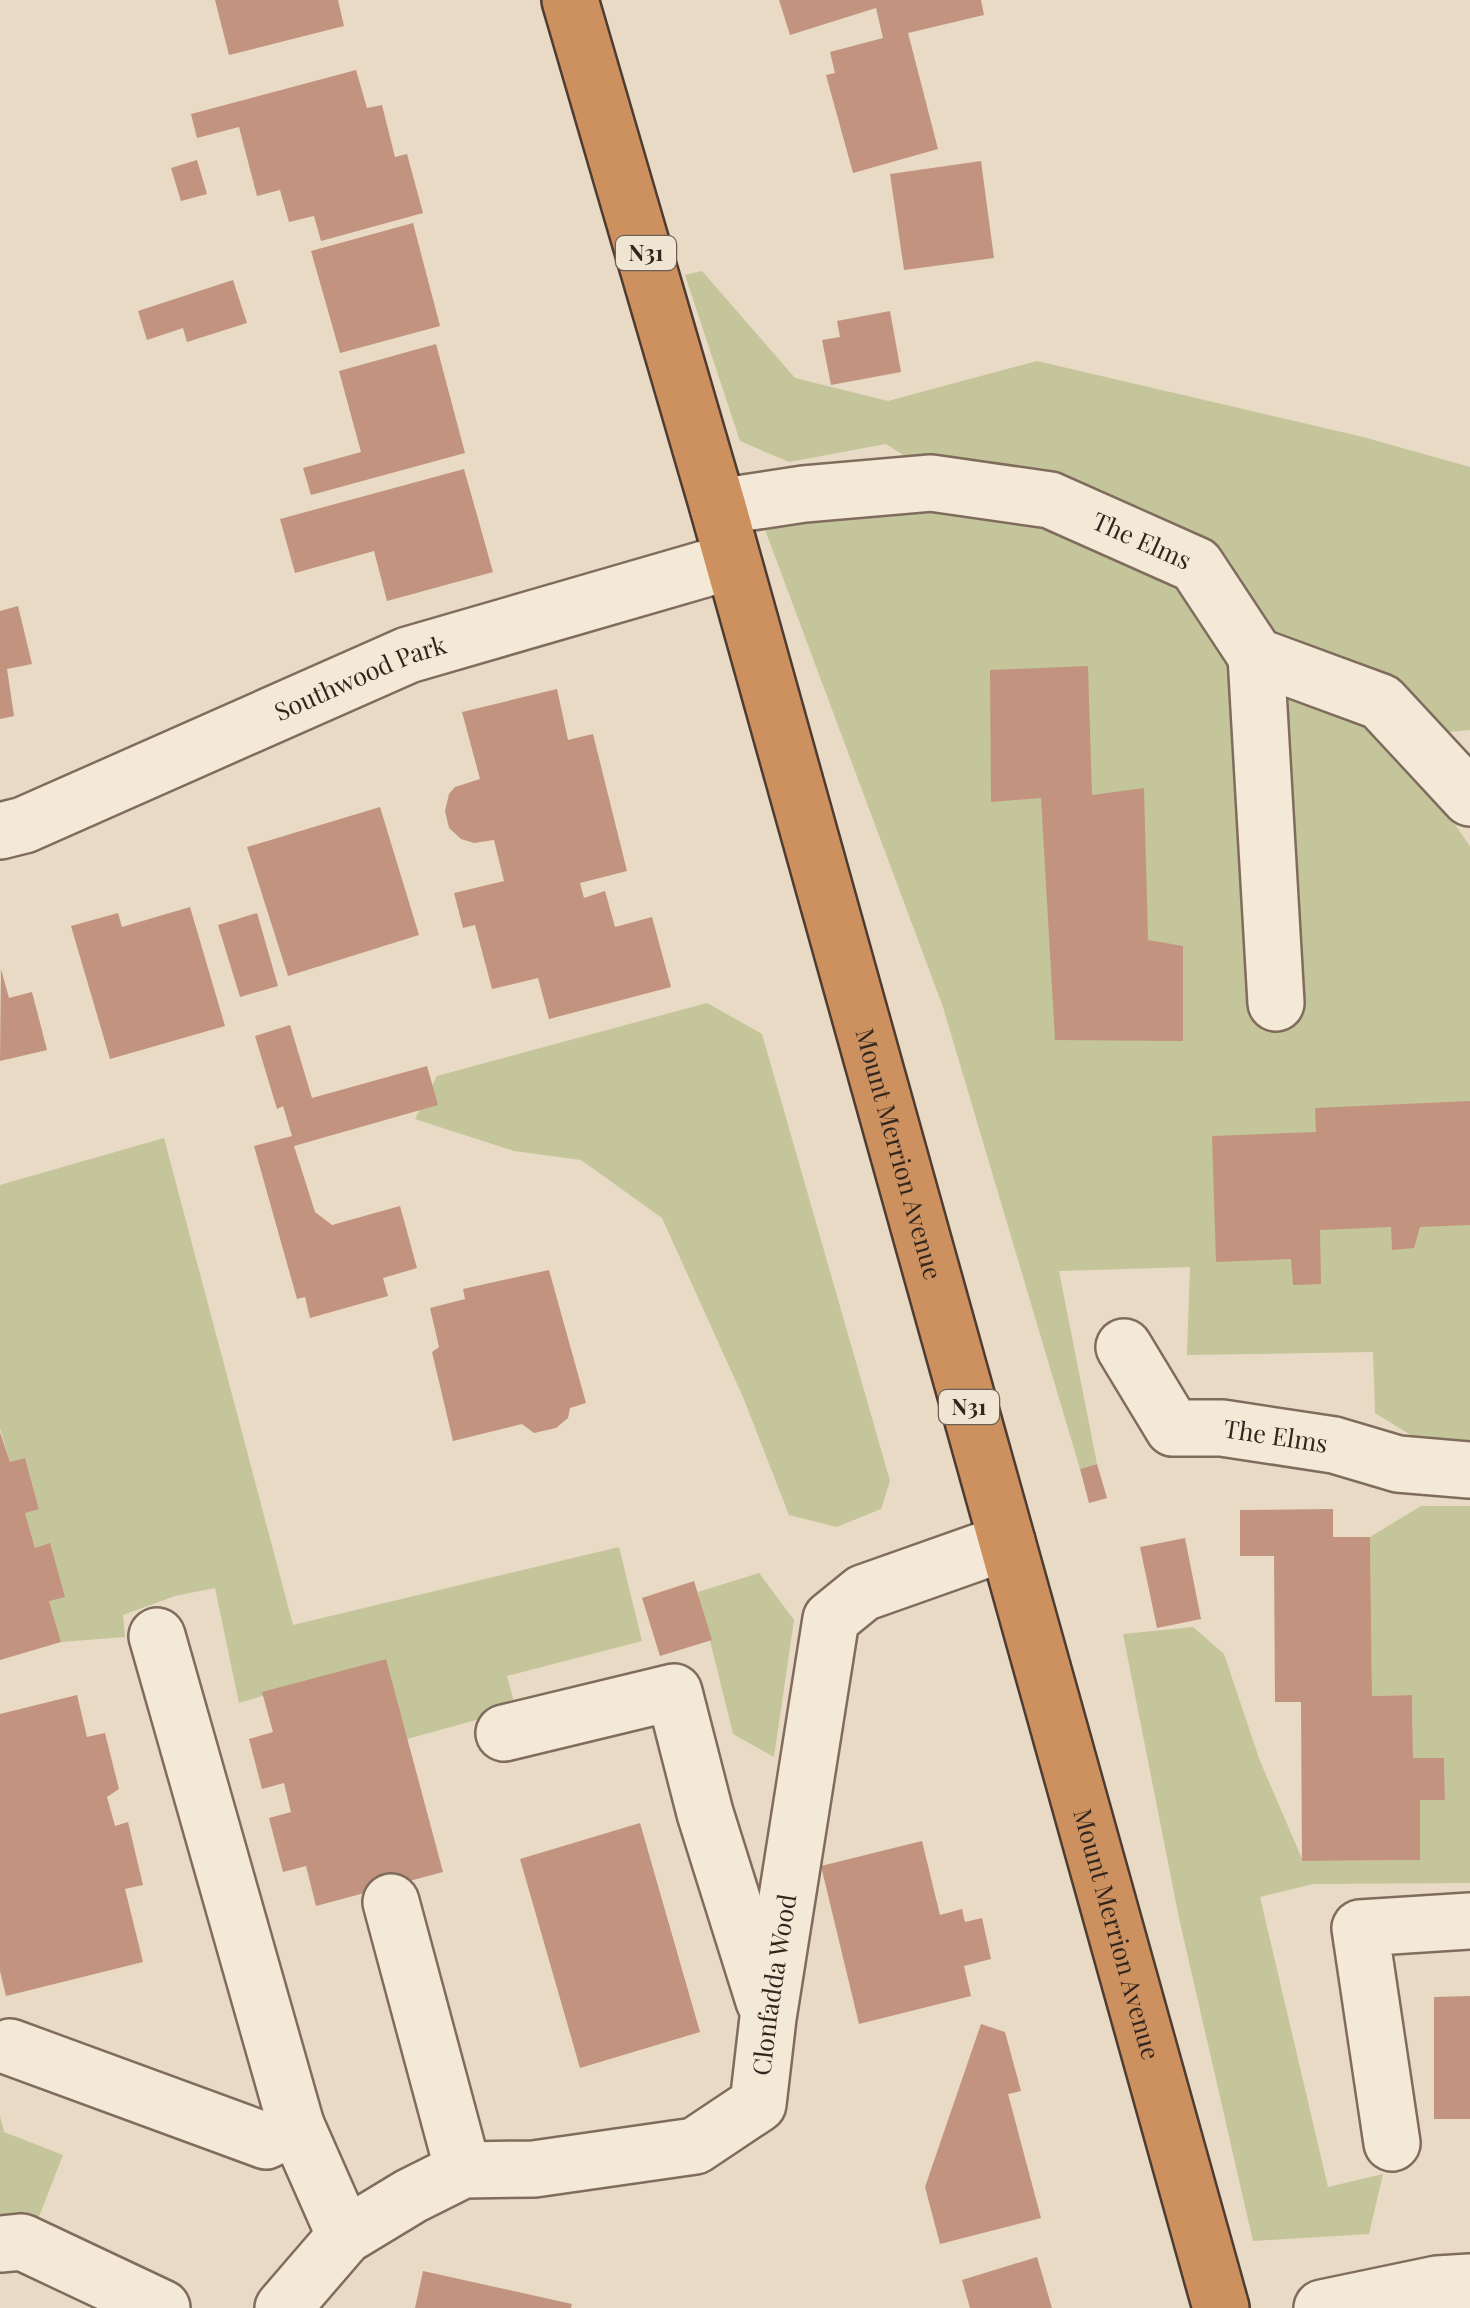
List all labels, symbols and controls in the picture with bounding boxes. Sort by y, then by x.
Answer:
road number: N31 [616,236,676,270]
street label: The Elms [1088,503,1197,576]
street label: Southwood Park [269,627,450,727]
street label: Mount Merrion Avenue [849,1024,951,1283]
road number: N31 [939,1390,999,1424]
street label: The Elms [1222,1410,1330,1459]
street label: Mount Merrion Avenue [1067,1804,1169,2063]
street label: Clonfadda Wood [743,1891,802,2077]

